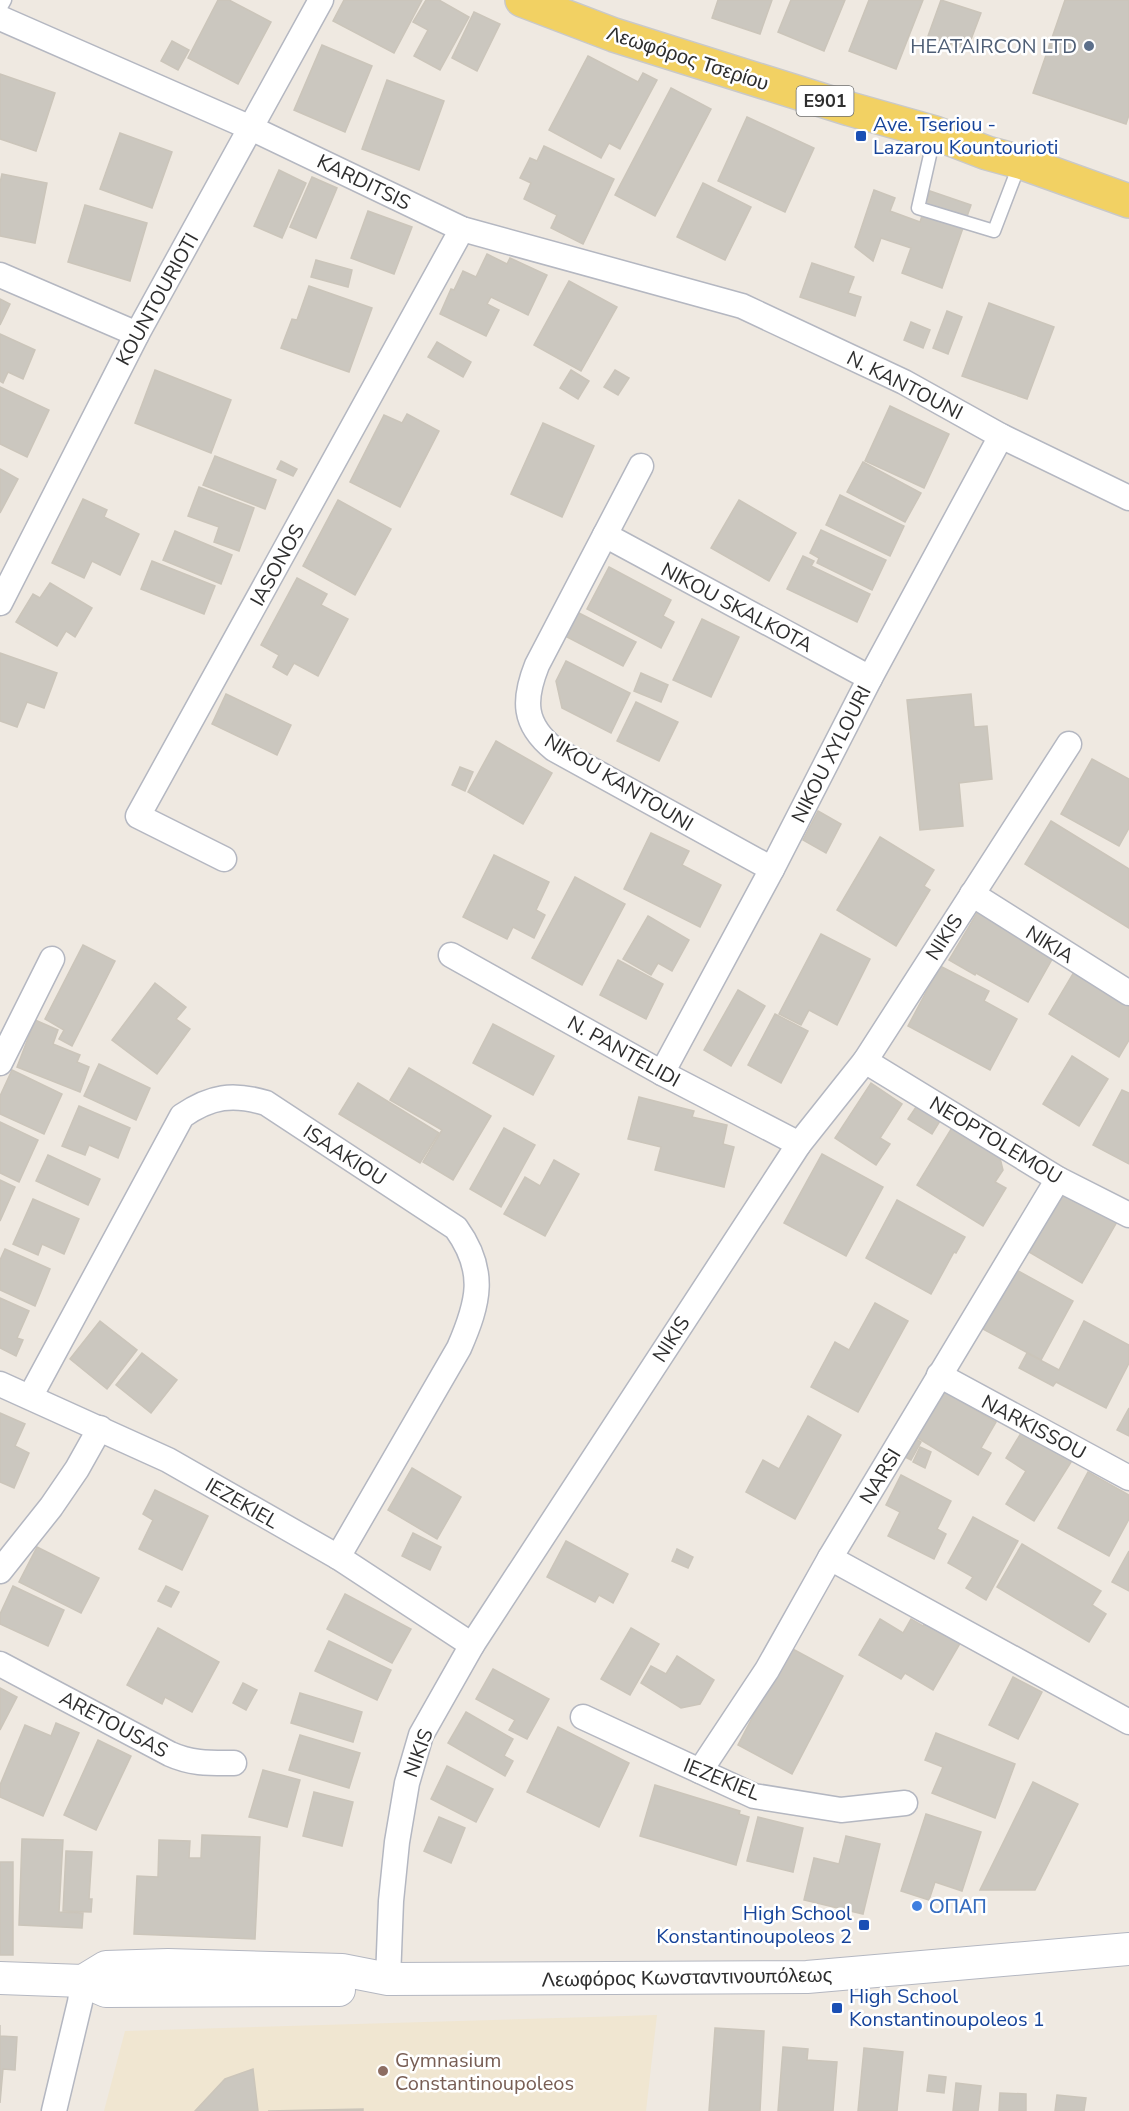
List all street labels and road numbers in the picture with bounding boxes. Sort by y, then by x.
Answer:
street label: Λεωφόρος Τσερίου [604,20,772,97]
road number: E901 [796,86,854,116]
street label: KARDITSIS [312,148,415,217]
street label: KOUNTOURIOTI [110,228,205,370]
street label: N. KANTOUNI [842,345,967,426]
street label: IASONOS [244,519,311,611]
street label: NIKOU SKALKOTA [656,556,818,659]
street label: NIKOU XYLOURI [785,681,878,827]
street label: NIKOU KANTOUNI [539,727,698,838]
street label: NIKIS [920,909,969,966]
street label: NIKIA [1020,919,1079,970]
street label: N. PANTELIDI [563,1009,685,1093]
street label: NEOPTOLEMOU [924,1090,1067,1191]
street label: ISAAKIOU [298,1118,392,1192]
street label: NIKIS [647,1311,696,1368]
street label: NARKISSOU [977,1389,1091,1466]
street label: NARSI [853,1444,907,1509]
street label: IEZEKIEL [200,1472,283,1535]
street label: ARETOUSAS [55,1684,173,1764]
street label: NIKIS [397,1725,440,1781]
street label: IEZEKIEL [679,1752,764,1807]
street label: Λεωφόρος Κωνσταντινουπόλεως [542,1961,833,1994]

